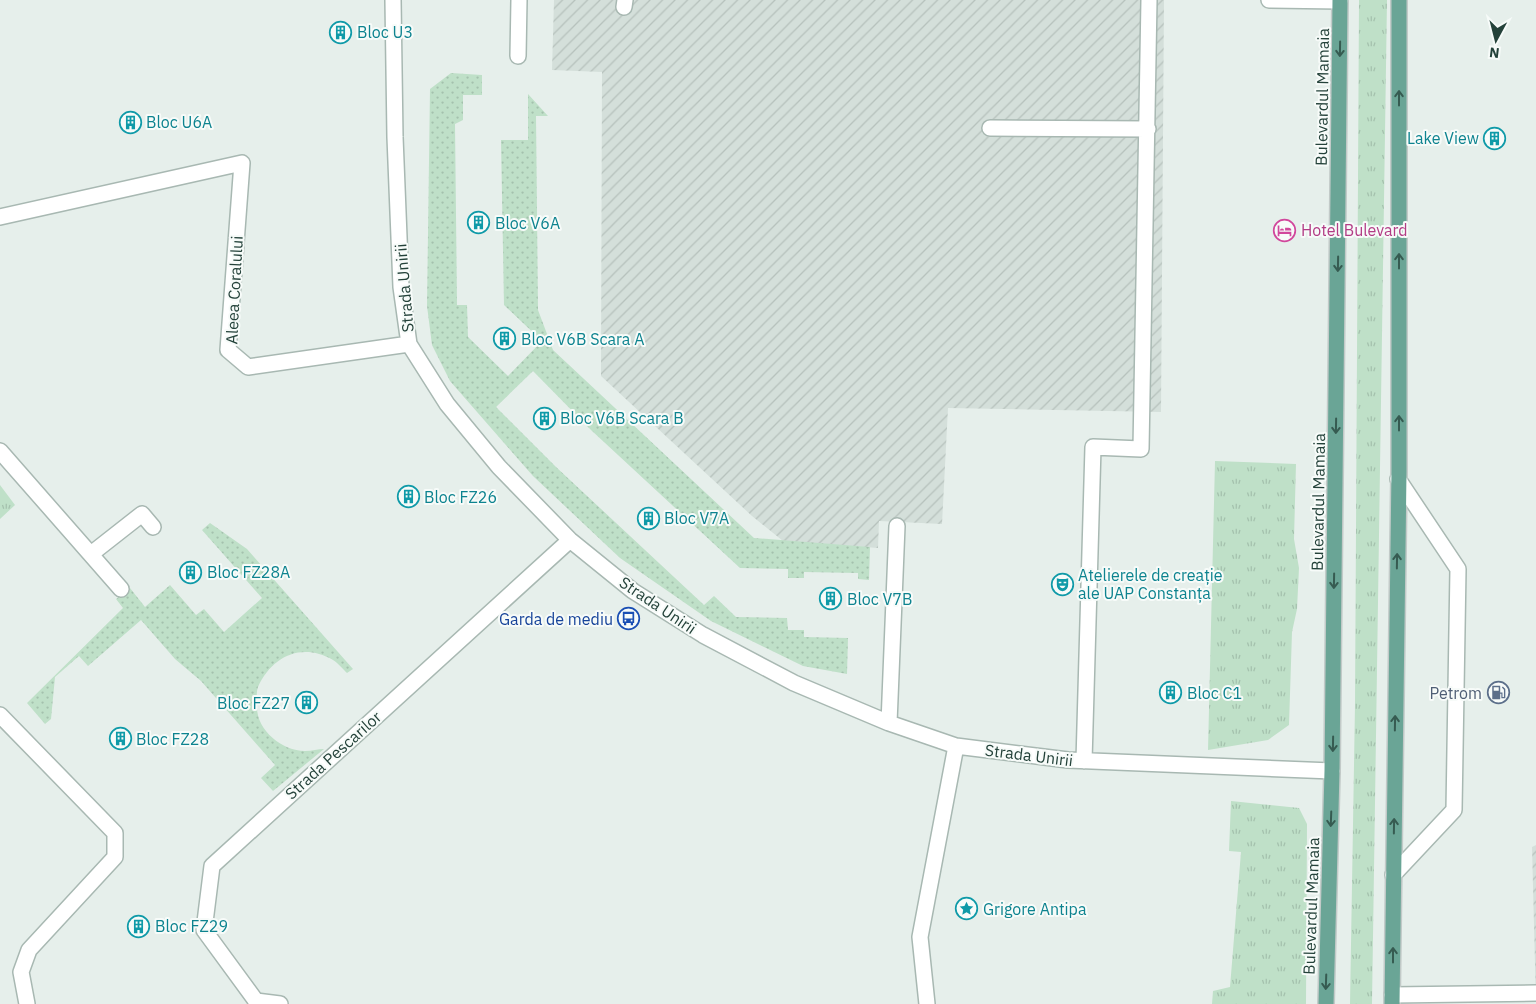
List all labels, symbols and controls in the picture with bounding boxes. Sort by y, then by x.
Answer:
north arrow [1471,15,1521,65]
building icon: Bloc U3 [329,20,353,44]
place label: Bloc U3 [357,22,413,42]
street label: Bulevardul Mamaia [1311,28,1333,166]
one-way arrow [1335,40,1345,56]
text: N [1488,43,1501,62]
one-way arrow [1394,91,1404,107]
building icon: Bloc U6A [118,110,142,134]
place label: Bloc U6A [146,112,212,132]
building icon: Lake View [1483,126,1507,150]
place label: Lake View [1407,128,1479,148]
building icon: Bloc V6A [467,211,491,235]
place label: Bloc V6A [495,213,560,233]
hotel icon: Hotel Bulevard [1273,218,1297,242]
place label: Hotel Bulevard [1301,220,1408,240]
street label: Aleea Coralului [221,235,247,345]
street label: Strada Unirii [390,243,418,333]
one-way arrow [1394,253,1404,270]
one-way arrow [1333,255,1343,271]
building icon: Bloc V6B Scara A [493,327,517,351]
place label: Bloc V6B Scara A [521,329,644,349]
building icon: Bloc V6B Scara B [532,406,556,430]
place label: Bloc V6B Scara B [560,408,684,428]
one-way arrow [1394,416,1404,432]
one-way arrow [1331,418,1341,434]
street label: Bulevardul Mamaia [1307,433,1329,571]
building icon: Bloc FZ26 [396,485,420,509]
place label: Bloc FZ26 [424,487,497,507]
building icon: Bloc V7A [636,506,660,530]
place label: Bloc V7A [664,508,729,528]
one-way arrow [1392,553,1402,570]
building icon: Bloc FZ28A [179,560,203,584]
place label: Bloc FZ28A [207,562,290,582]
place label: Atelierele de creație ale UAP Constanța [1078,565,1223,604]
street label: Strada Unirii [616,572,700,638]
theatre icon: Atelierele de creație ale UAP Constanța [1050,572,1074,596]
one-way arrow [1330,573,1339,589]
building icon: Bloc V7B [819,587,843,611]
place label: Bloc V7B [847,589,912,609]
bus stop icon: Garda de mediu [617,607,641,631]
place label: Garda de mediu [499,609,613,629]
building icon: Bloc C1 [1159,681,1183,705]
fuel station icon: Petrom [1486,681,1510,705]
place label: Bloc C1 [1187,683,1242,703]
place label: Petrom [1430,683,1482,703]
building icon: Bloc FZ27 [294,691,318,715]
place label: Bloc FZ27 [217,693,290,713]
street label: Strada Pescarilor [281,707,385,803]
one-way arrow [1390,716,1400,732]
building icon: Bloc FZ28 [108,727,132,751]
place label: Bloc FZ28 [136,729,209,749]
one-way arrow [1328,736,1338,752]
street label: Strada Unirii [984,740,1074,770]
one-way arrow [1326,811,1336,827]
one-way arrow [1389,819,1399,835]
street label: Bulevardul Mamaia [1299,836,1323,975]
place icon: Grigore Antipa [955,897,979,921]
place label: Grigore Antipa [983,899,1087,919]
building icon: Bloc FZ29 [127,914,151,938]
place label: Bloc FZ29 [155,916,228,936]
one-way arrow [1388,948,1397,964]
one-way arrow [1321,973,1331,989]

